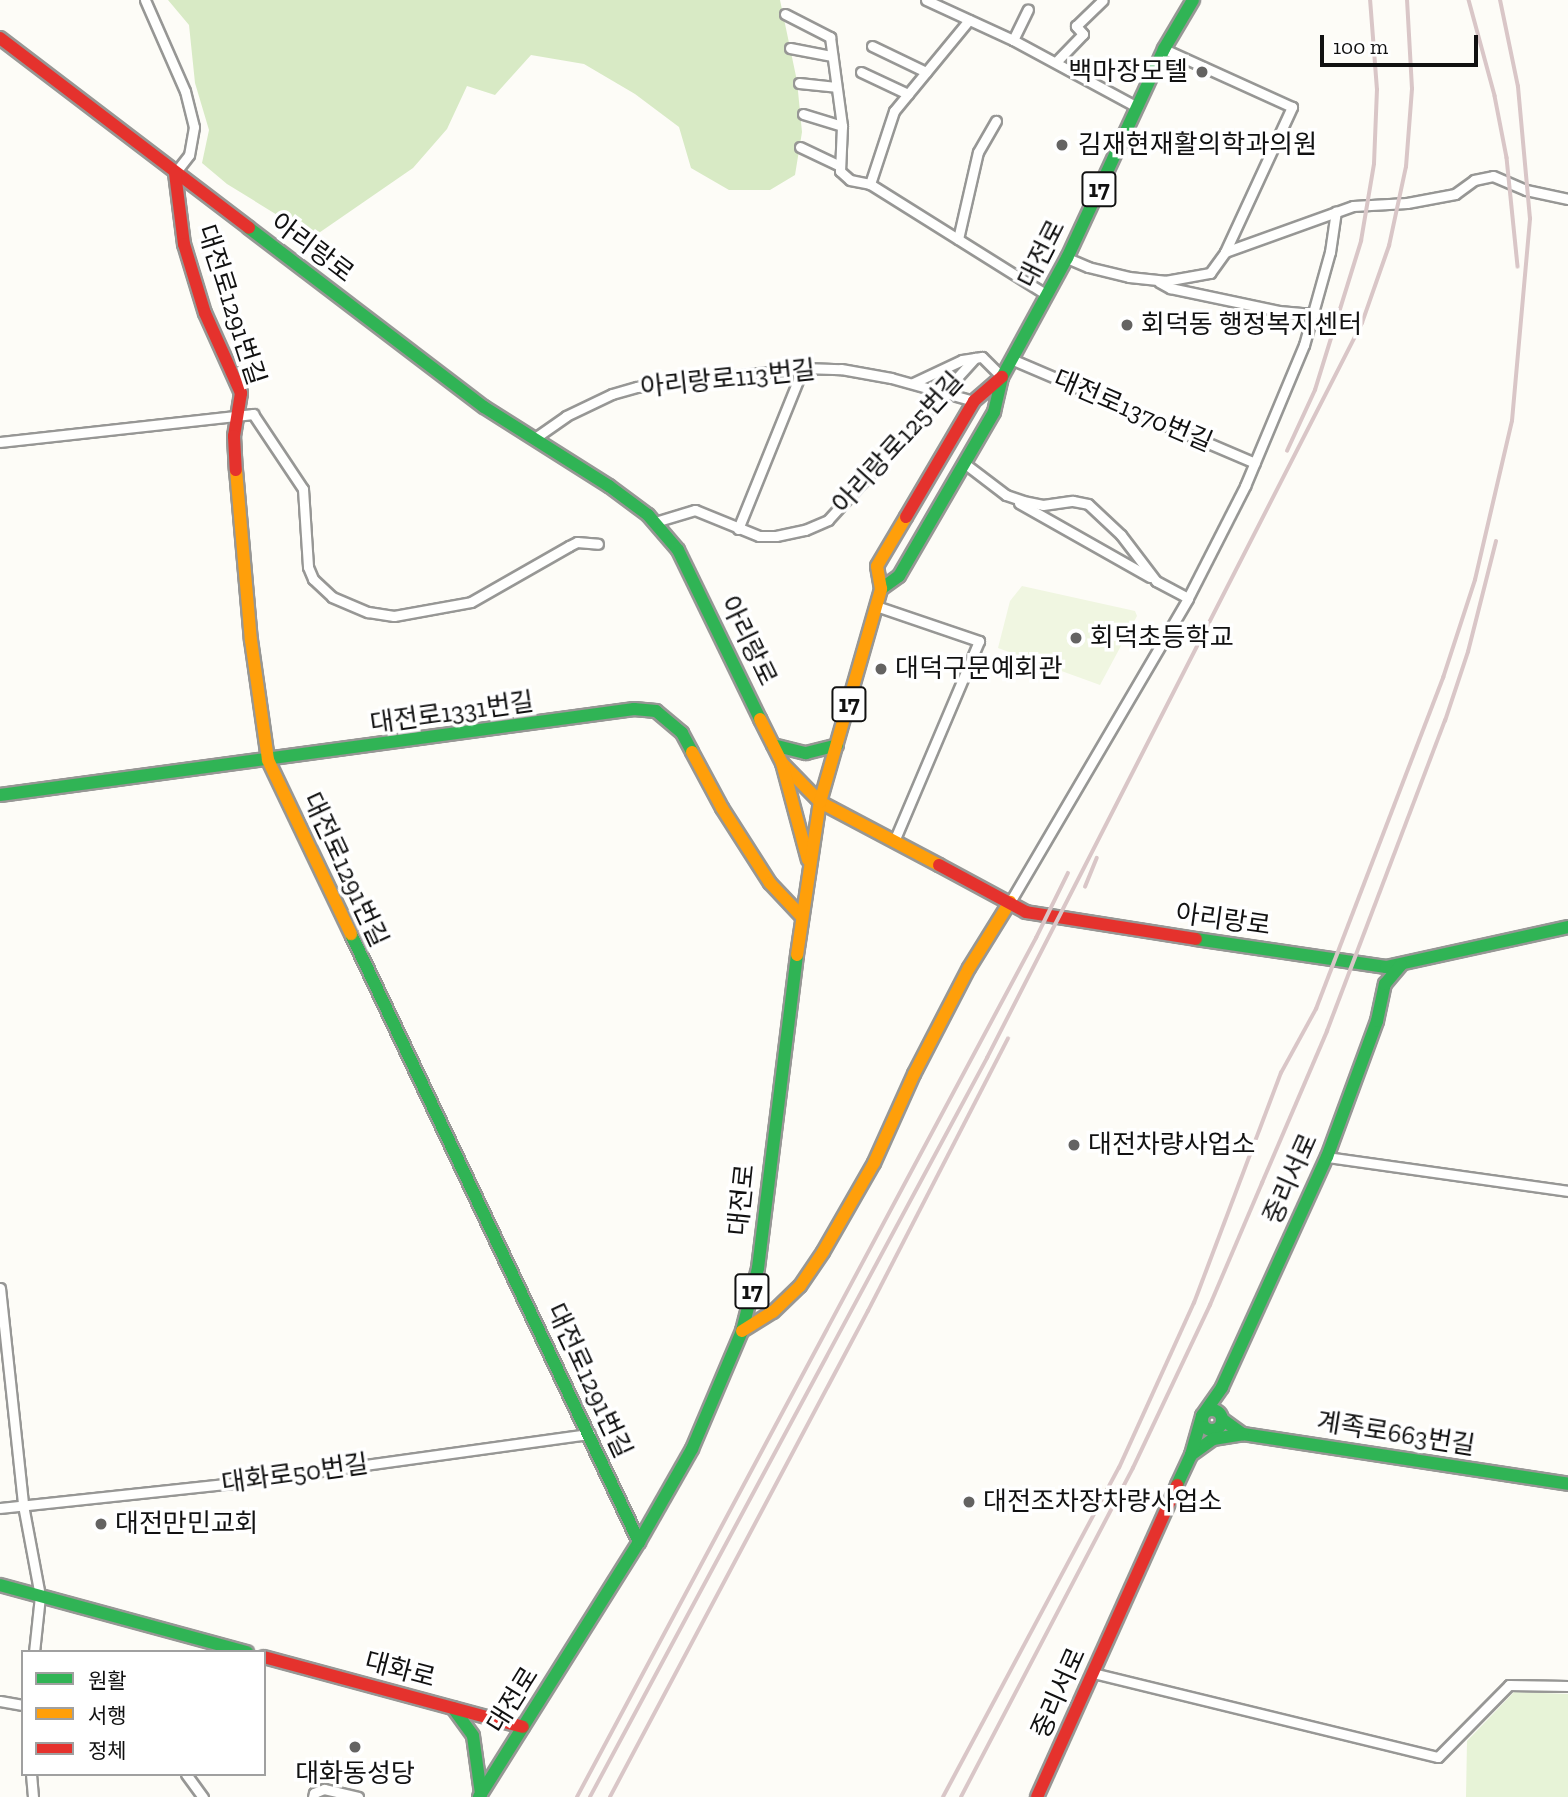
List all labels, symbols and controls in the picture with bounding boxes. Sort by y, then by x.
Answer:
scale bar [1323,21,1480,65]
text: 100 m [1333,34,1388,59]
place label: 백마장모텔 [1068,56,1188,88]
marker: 백마장모텔 [1194,64,1210,80]
place label: 김재현재활의학과의원 [1078,129,1317,161]
marker: 김재현재활의학과의원 [1052,135,1072,155]
road number: 17 [1080,168,1118,210]
street label: 아리랑로 [264,207,360,289]
street label: 대전로 [1012,215,1072,293]
street label: 대전로1291번길 [190,221,272,389]
place label: 회덕동 행정복지센터 [1141,309,1362,341]
marker: 회덕동 행정복지센터 [1119,317,1135,333]
street label: 아리랑로113번길 [639,354,817,404]
street label: 대전로1370번길 [1049,364,1217,458]
street label: 아리랑로125번길 [826,366,970,520]
street label: 아리랑로 [713,591,783,691]
place label: 회덕초등학교 [1090,622,1234,654]
marker: 회덕초등학교 [1068,630,1084,646]
place label: 대덕구문예회관 [895,653,1062,685]
marker: 대덕구문예회관 [873,661,889,677]
road number: 17 [830,684,868,724]
street label: 대전로1331번길 [368,686,536,740]
street label: 대전로1291번길 [296,788,394,952]
street label: 아리랑로 [1173,898,1273,942]
place label: 대전차량사업소 [1088,1129,1255,1161]
street label: 중리서로 [1257,1129,1325,1229]
marker: 대전차량사업소 [1066,1137,1082,1153]
street label: 대전로 [723,1163,761,1237]
road number: 17 [733,1270,771,1311]
street label: 대전로1291번길 [540,1299,638,1463]
street label: 계족로663번길 [1315,1406,1477,1462]
street label: 대화로50번길 [220,1448,370,1500]
place label: 대전조차장차량사업소 [983,1486,1222,1518]
marker: 대전조차장차량사업소 [961,1494,977,1510]
place label: 대전만민교회 [115,1508,259,1540]
marker: 대전만민교회 [93,1516,109,1532]
street label: 중리서로 [1025,1643,1093,1743]
street label: 대화로 [361,1646,439,1694]
legend [21,1650,266,1776]
street label: 대전로 [481,1661,545,1739]
text: 원활 [88,1668,127,1693]
text: 서행 [88,1703,127,1728]
text: 정체 [88,1738,127,1763]
marker: 대화동성당 [347,1739,363,1755]
place label: 대화동성당 [295,1758,415,1790]

